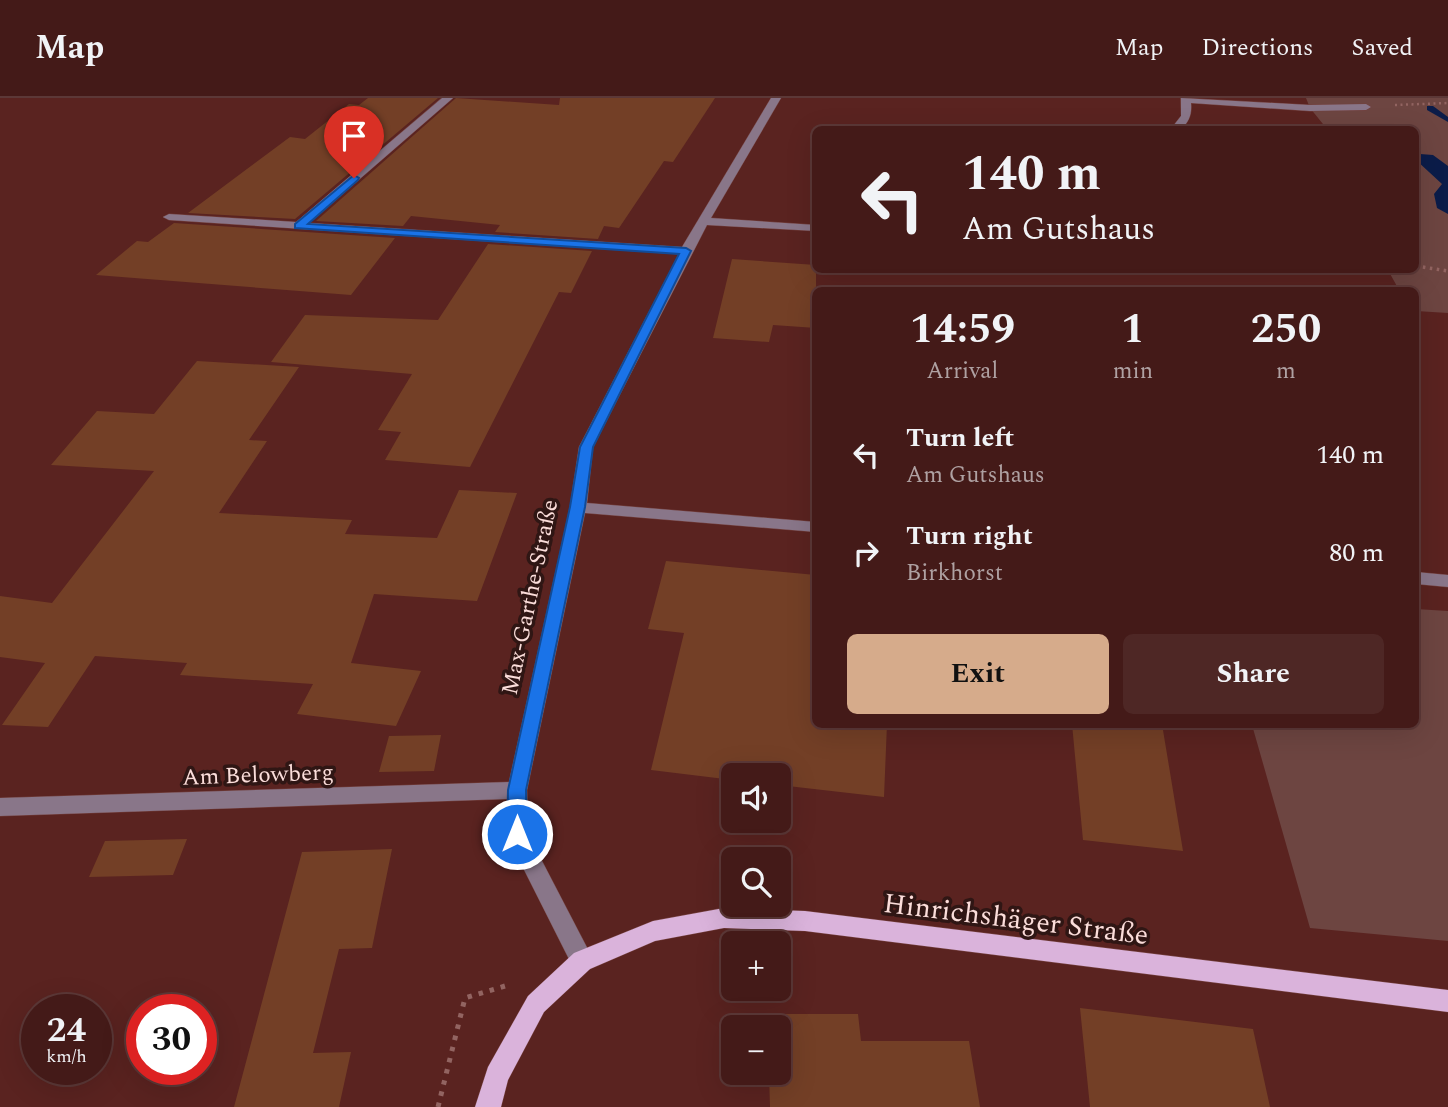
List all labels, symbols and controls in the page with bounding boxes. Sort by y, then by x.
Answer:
text: Map [35,23,104,73]
text: Map [1115,30,1163,66]
text: Directions [1201,30,1313,66]
text: Saved [1351,30,1413,66]
pin [324,106,384,178]
icon: arrive [335,117,373,155]
text: 140 m [962,137,1101,212]
icon: left [847,154,938,245]
text: Am Gutshaus [962,205,1155,254]
text: 14:59 [910,298,1015,361]
text: 1 [1121,298,1145,361]
text: 250 [1251,298,1321,361]
text: Arrival [927,354,998,389]
text: min [1113,354,1153,389]
text: m [1276,354,1296,389]
text: Turn left [906,418,1014,458]
text: 140 m [1316,435,1384,475]
icon: left [847,436,885,474]
text: Am Gutshaus [906,458,1045,493]
street label: Max-Garthe-Straße [493,496,568,698]
text: Turn right [906,516,1033,556]
text: 80 m [1329,533,1384,573]
icon: right [847,534,885,572]
text: Birkhorst [906,556,1003,591]
button: Exit [847,634,1109,714]
button: Share [1123,634,1384,714]
street label: Am Belowberg [182,755,334,796]
map controls [721,763,791,1085]
button: sound [721,763,791,833]
position arrow [480,797,554,871]
button: search [721,847,791,917]
street label: Hinrichshäger Straße [881,882,1151,957]
button: + [721,931,791,1001]
speed limit sign: 30 [126,994,217,1085]
text: 24 [47,1004,86,1057]
button: − [721,1015,791,1085]
text: km/h [46,1043,87,1070]

